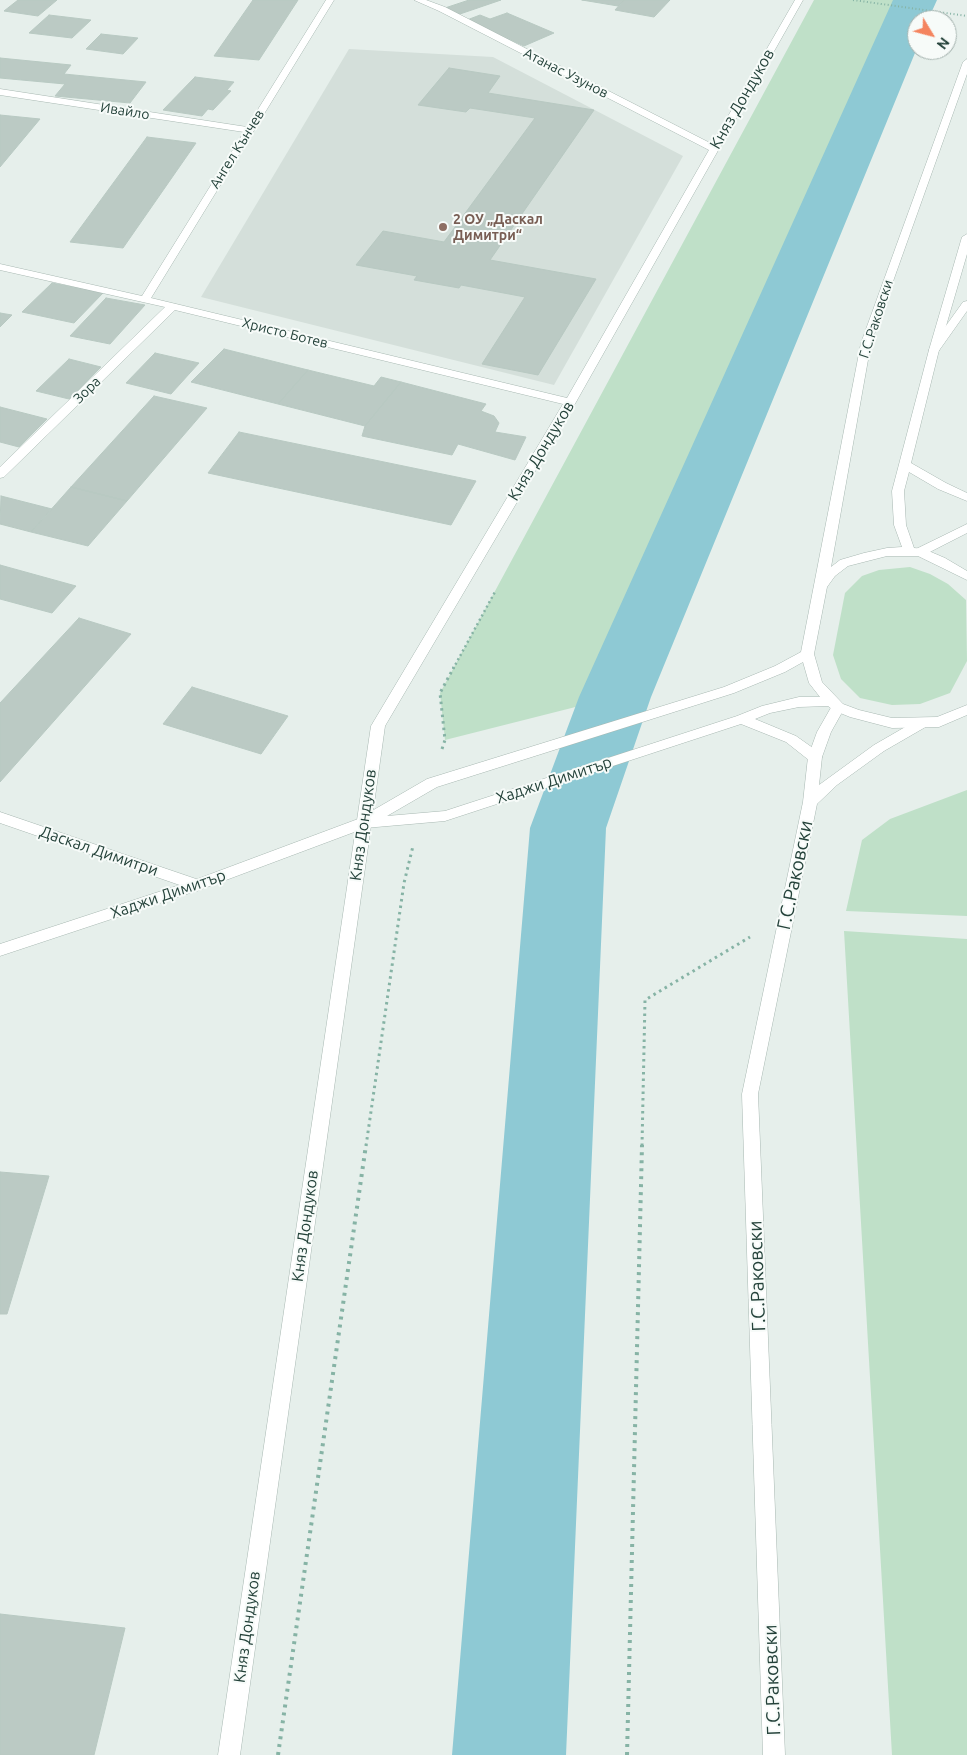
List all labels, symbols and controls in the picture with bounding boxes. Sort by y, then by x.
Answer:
north arrow [907,10,957,60]
text: N [934,34,953,52]
street label: Атанас Узунов [521,44,611,102]
street label: Княз Дондуков [706,46,778,152]
street label: Ивайло [99,99,151,123]
street label: Ангел Кънчев [206,107,268,191]
place label: 2 ОУ „Даскал Димитри“ [453,211,543,243]
marker: 2 ОУ „Даскал Димитри“ [437,221,449,233]
street label: Г.С.Раковски [855,277,897,361]
street label: Христо Ботев [240,314,330,352]
street label: Зора [70,373,104,407]
street label: Княз Дондуков [504,398,578,504]
street label: Хаджи Димитър [494,752,614,808]
street label: Княз Дондуков [346,768,380,882]
street label: Г.С.Раковски [772,818,818,932]
street label: Даскал Димитри [37,822,161,880]
street label: Хаджи Димитър [108,865,228,923]
street label: Княз Дондуков [288,1169,322,1283]
street label: Г.С.Раковски [744,1220,770,1332]
street label: Княз Дондуков [230,1570,264,1684]
street label: Г.С.Раковски [759,1624,785,1736]

